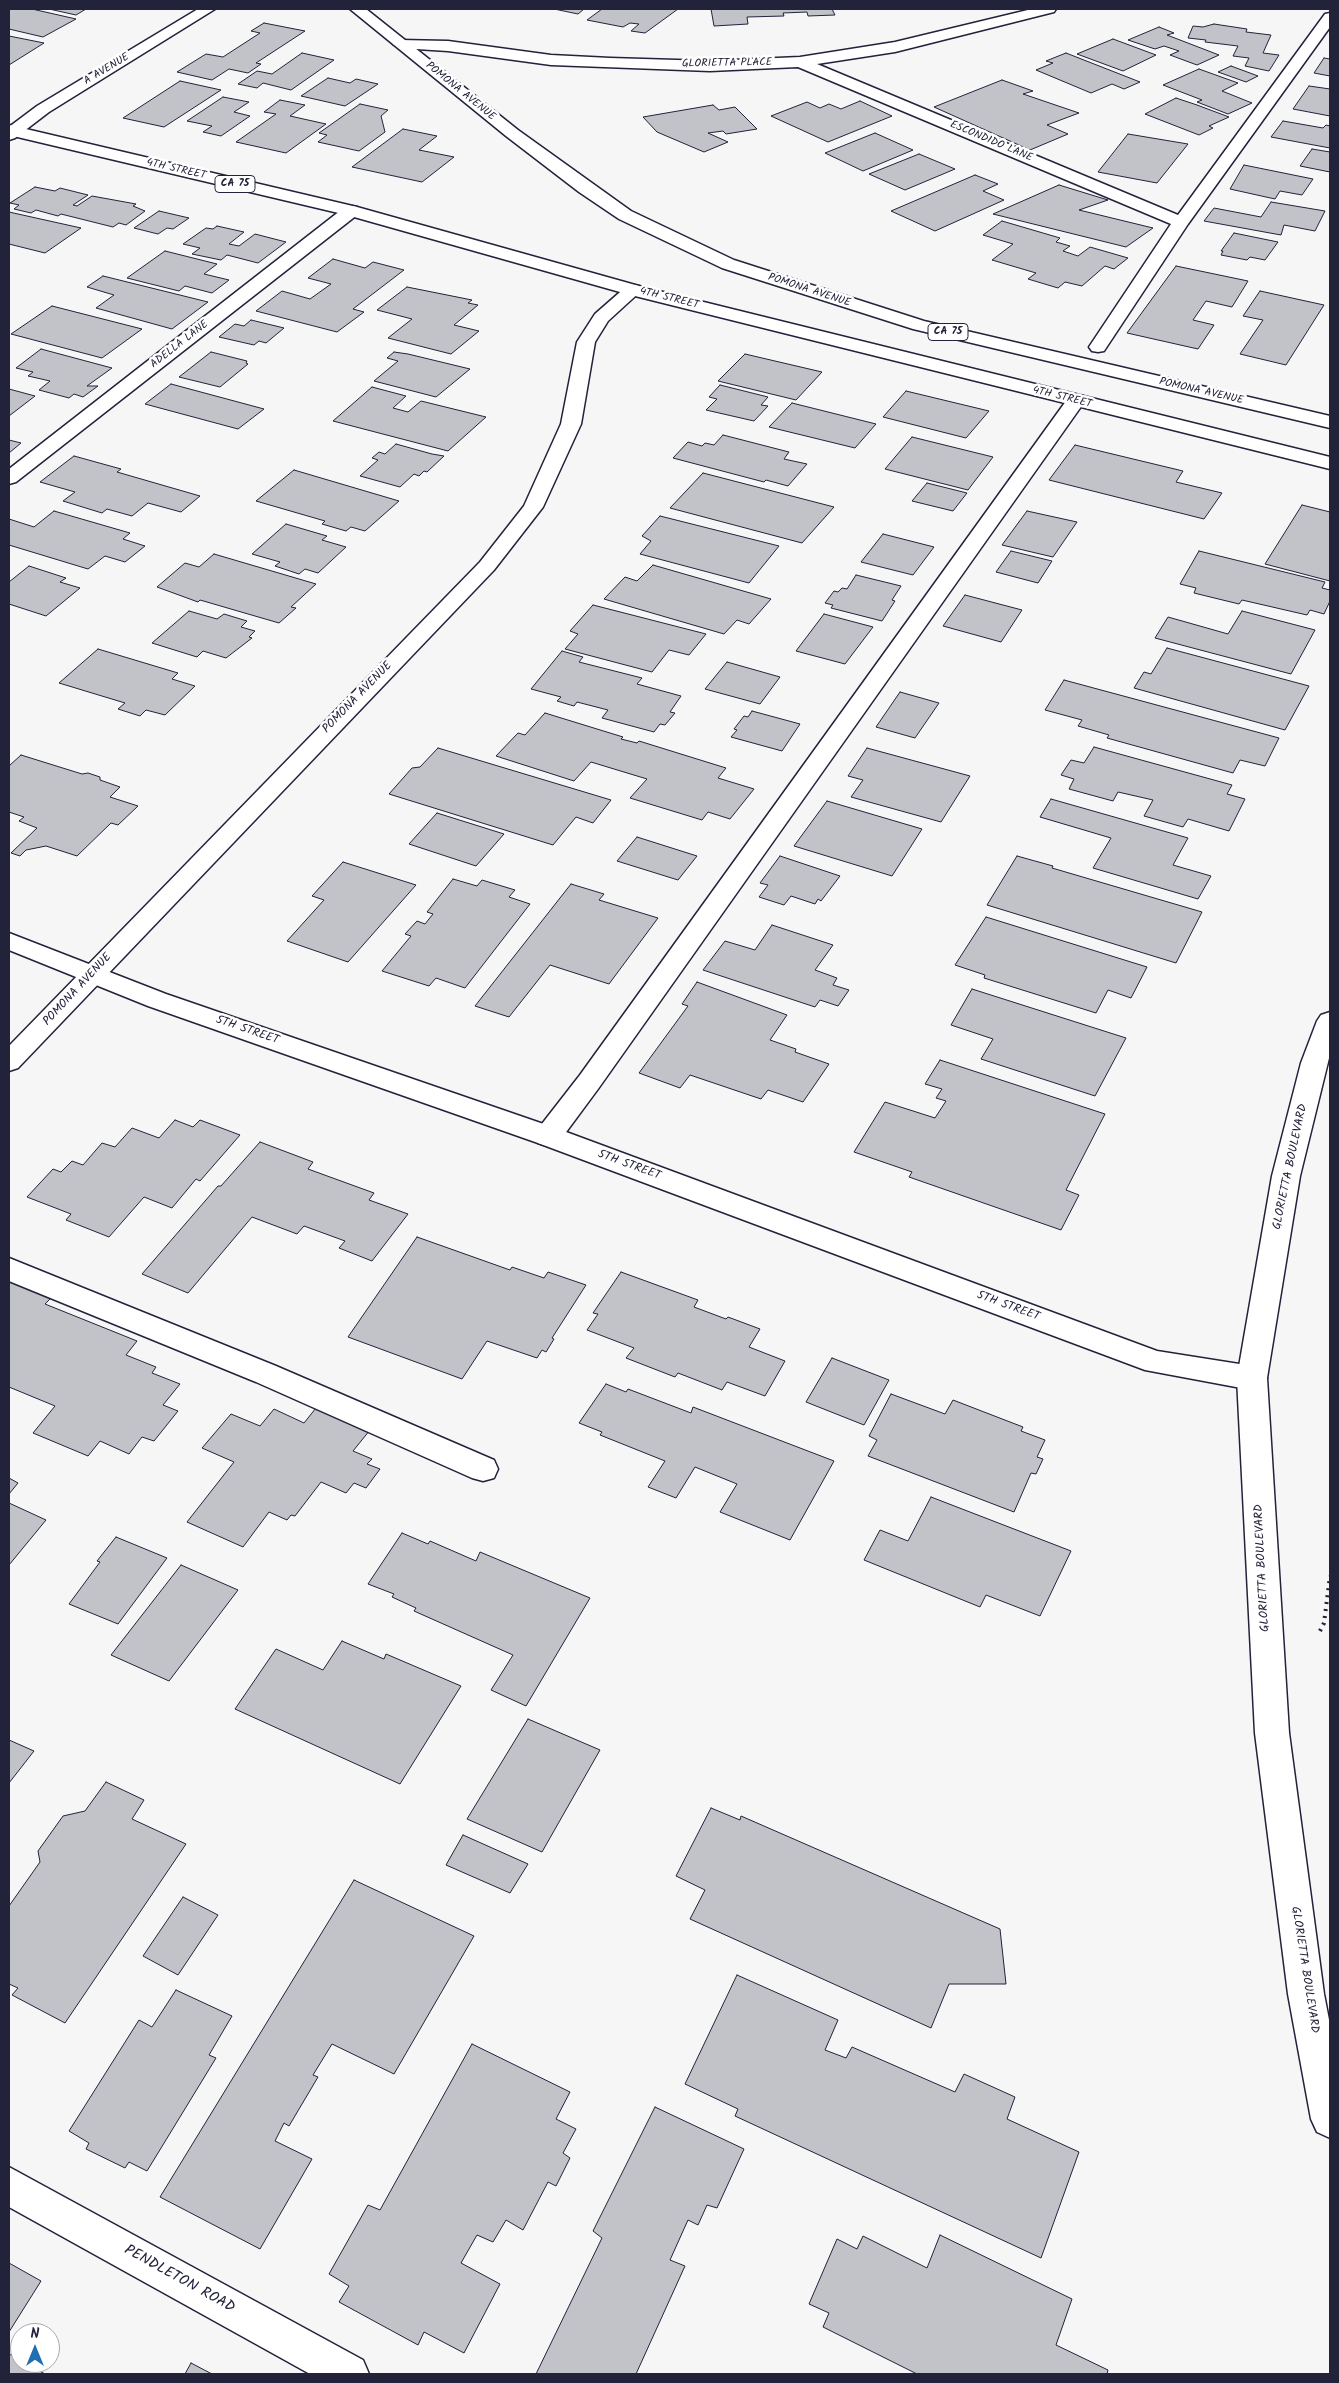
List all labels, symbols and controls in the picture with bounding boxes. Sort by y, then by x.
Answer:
street label: A AVENUE [82,51,132,89]
street label: GLORIETTA PLACE [682,57,772,71]
street label: POMONA AVENUE [422,60,498,124]
street label: ESCONDIDO LANE [948,119,1034,165]
street label: 4TH STREET [145,157,207,183]
road number: CA 75 [215,175,255,192]
street label: POMONA AVENUE [766,271,852,311]
street label: 4TH STREET [638,285,700,313]
street label: ADELLA LANE [148,318,212,372]
road number: CA 75 [928,324,968,341]
street label: POMONA AVENUE [1158,376,1244,408]
street label: 4TH STREET [1031,384,1093,412]
street label: POMONA AVENUE [320,659,396,737]
street label: POMONA AVENUE [41,951,115,1029]
street label: 5TH STREET [213,1013,281,1049]
street label: GLORIETTA BOULEVARD [1271,1103,1311,1231]
street label: 5TH STREET [596,1148,662,1184]
street label: 5TH STREET [975,1289,1041,1325]
street label: GLORIETTA BOULEVARD [1252,1504,1274,1632]
street label: GLORIETTA BOULEVARD [1287,1906,1321,2034]
street label: PENDLETON ROAD [120,2242,238,2318]
north arrow [10,2323,60,2373]
text: N [31,2323,39,2345]

